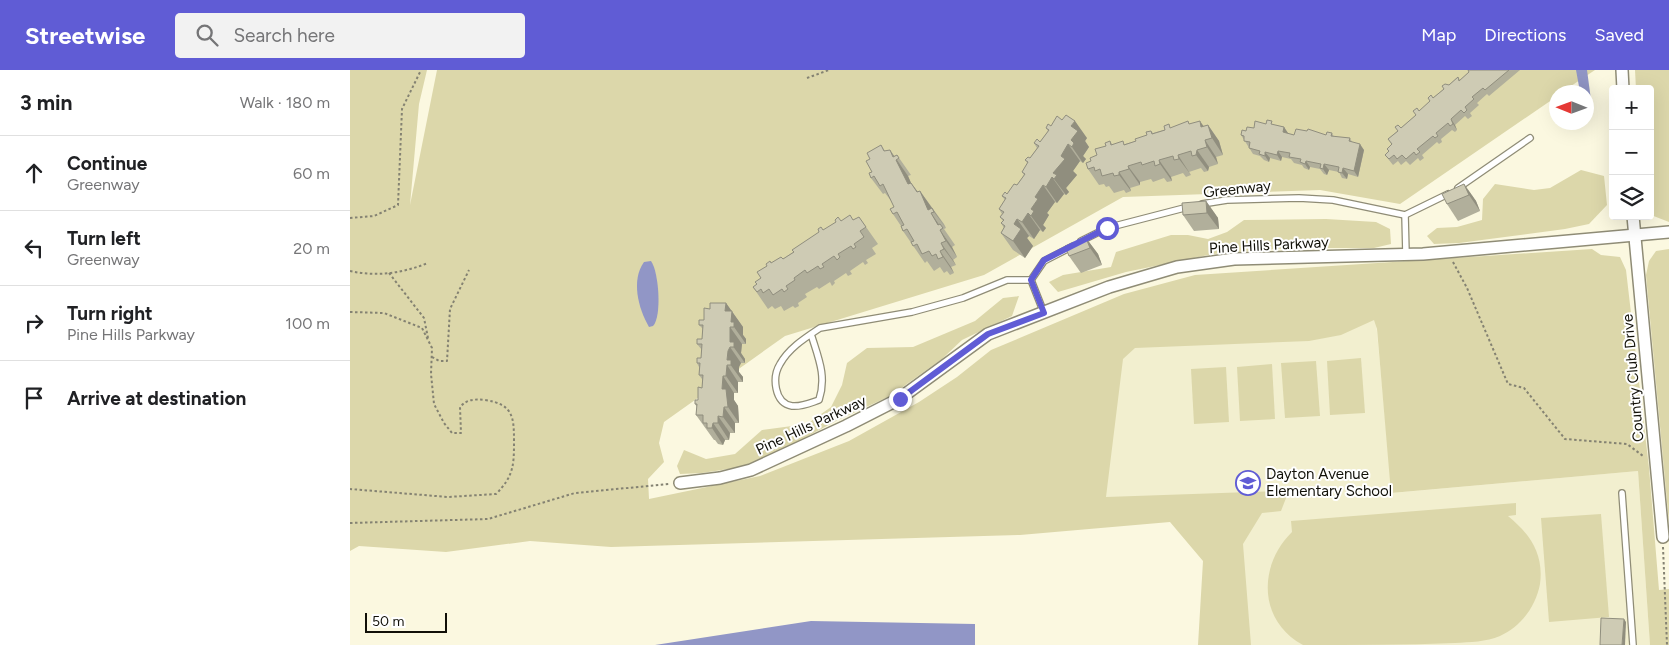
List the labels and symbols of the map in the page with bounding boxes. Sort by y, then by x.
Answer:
north arrow [1549,85,1594,130]
street label: Greenway [1202,176,1272,202]
route start [1096,217,1119,240]
street label: Pine Hills Parkway [1209,233,1330,257]
street label: Country Club Drive [1618,313,1648,443]
route end [889,388,912,411]
street label: Pine Hills Parkway [753,391,869,459]
place label: Dayton Avenue Elementary School [1266,465,1392,500]
school or university icon: Dayton Avenue Elementary School [1235,470,1261,496]
scale bar [365,610,448,633]

